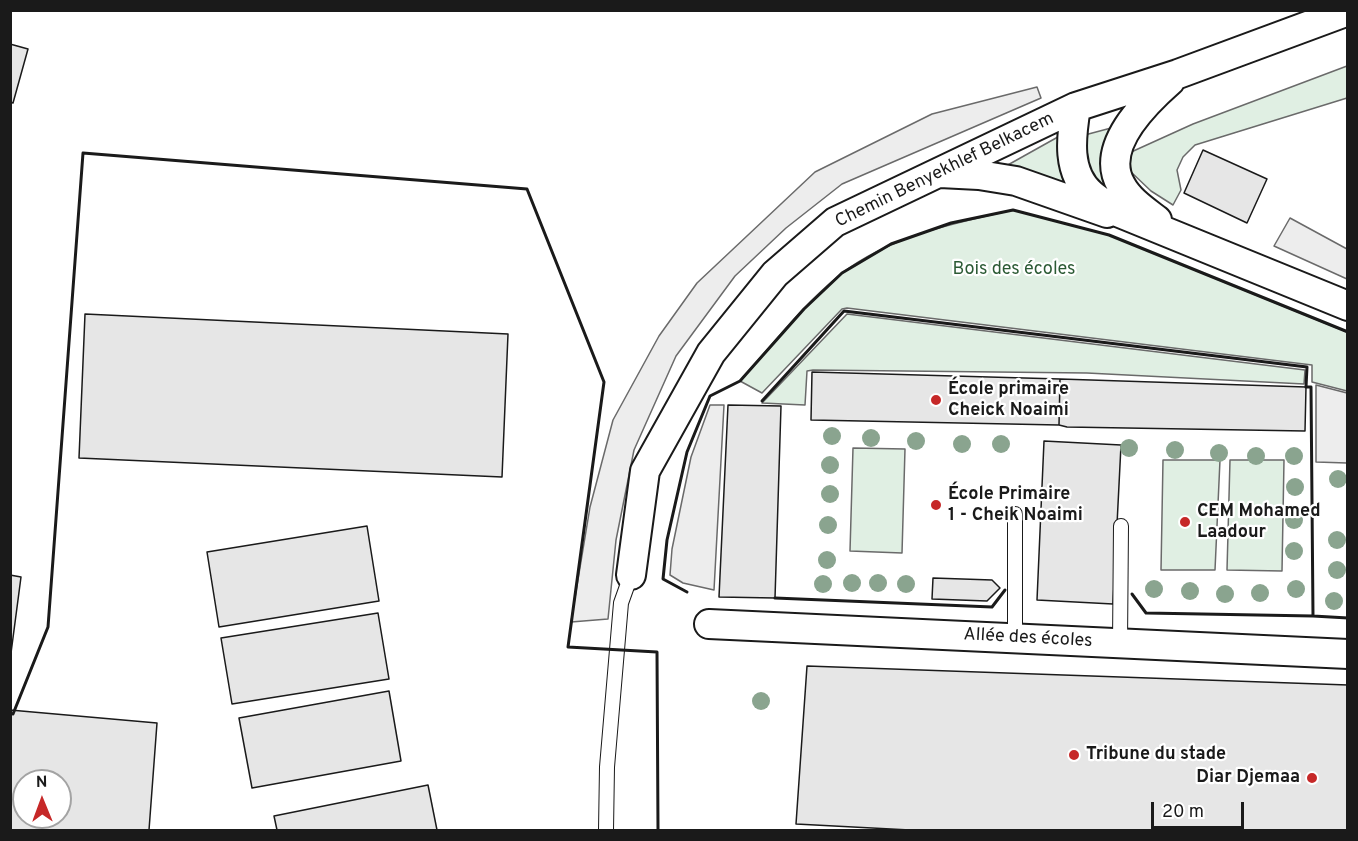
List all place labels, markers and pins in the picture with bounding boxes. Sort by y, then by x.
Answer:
place label: École primaire Cheick Noaimi [948,379,1069,422]
marker: École primaire Cheick Noaimi [929,393,943,407]
place label: École Primaire 1 - Cheik Noaimi [948,484,1083,526]
marker: École Primaire 1 - Cheik Noaimi [929,498,943,512]
place label: CEM Mohamed Laadour [1197,501,1321,544]
marker: CEM Mohamed Laadour [1178,515,1192,529]
place label: Tribune du stade [1086,744,1226,766]
marker: Tribune du stade [1067,748,1081,762]
place label: Diar Djemaa [1196,767,1300,789]
marker: Diar Djemaa [1305,771,1319,785]

